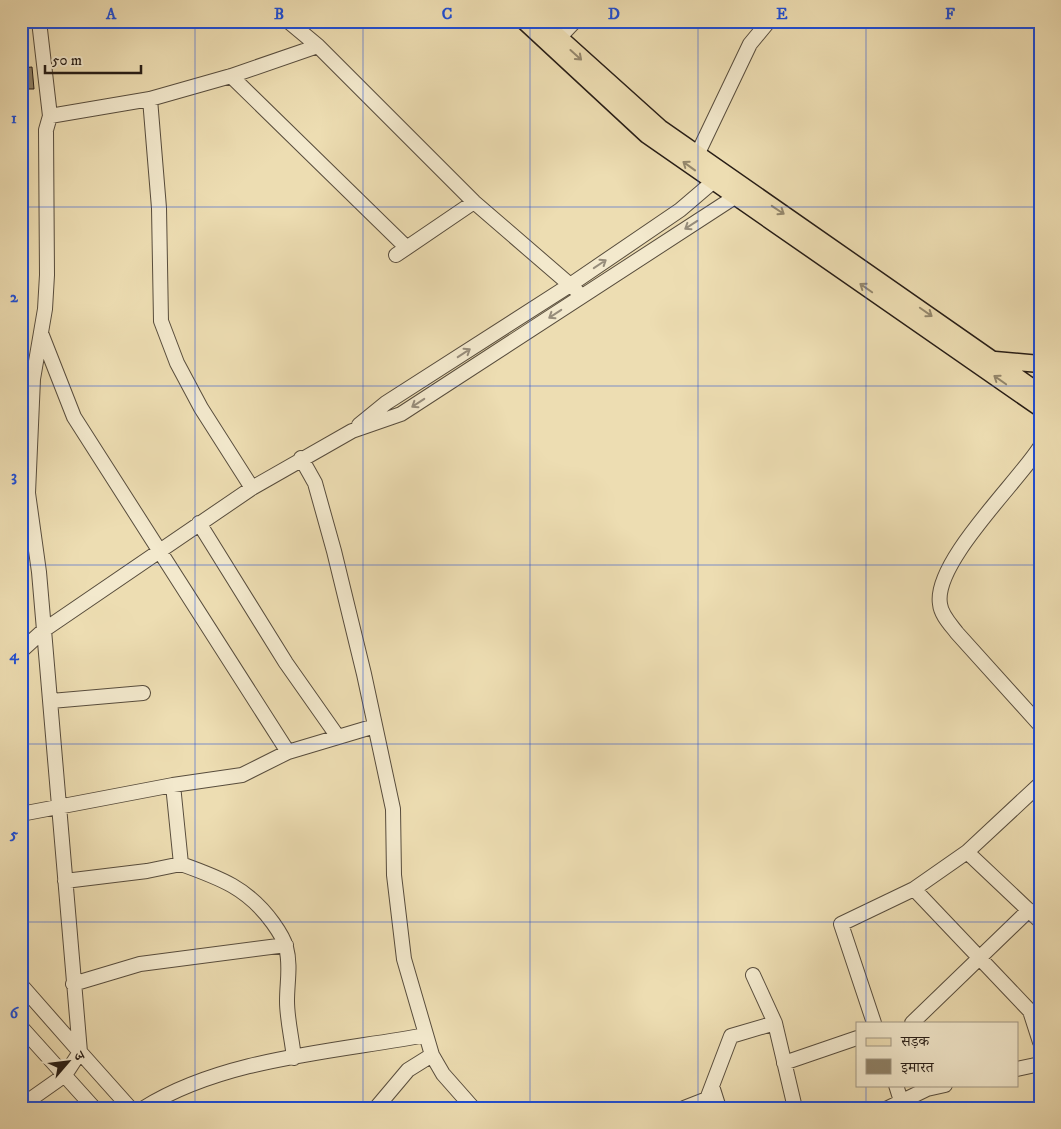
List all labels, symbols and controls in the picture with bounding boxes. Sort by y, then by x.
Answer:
text: A [105,4,117,24]
text: B [274,4,284,24]
text: C [442,4,452,24]
text: D [608,4,620,24]
text: E [776,4,788,24]
text: F [945,4,955,24]
scale bar [45,42,141,74]
one-way arrow [569,49,582,60]
text: 50 m [52,51,82,70]
text: 1 [11,108,17,128]
one-way arrow [682,161,696,171]
one-way arrow [770,205,784,215]
one-way arrow [684,221,698,231]
one-way arrow [593,259,607,269]
one-way arrow [859,283,873,293]
text: 2 [10,287,19,307]
one-way arrow [919,307,933,317]
one-way arrow [548,309,562,319]
one-way arrow [457,348,471,358]
one-way arrow [993,375,1007,385]
one-way arrow [412,398,426,408]
text: 3 [11,466,17,486]
text: 4 [8,645,19,665]
text: 5 [9,824,18,844]
text: 6 [10,1003,20,1023]
legend [856,1022,1018,1086]
text: सड़क [900,1032,930,1051]
north arrow [42,1036,92,1086]
text: उ [69,1048,89,1065]
text: इमारत [900,1058,935,1077]

